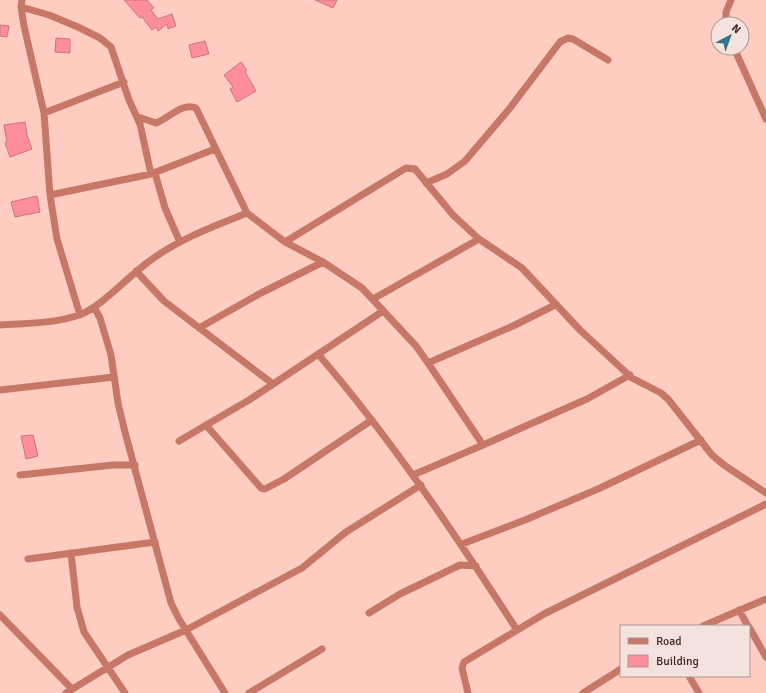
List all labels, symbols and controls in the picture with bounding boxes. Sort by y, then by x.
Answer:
north arrow [710,16,750,56]
text: N [729,21,743,36]
legend [620,625,750,677]
text: Road [656,634,682,649]
text: Building [656,654,699,669]

